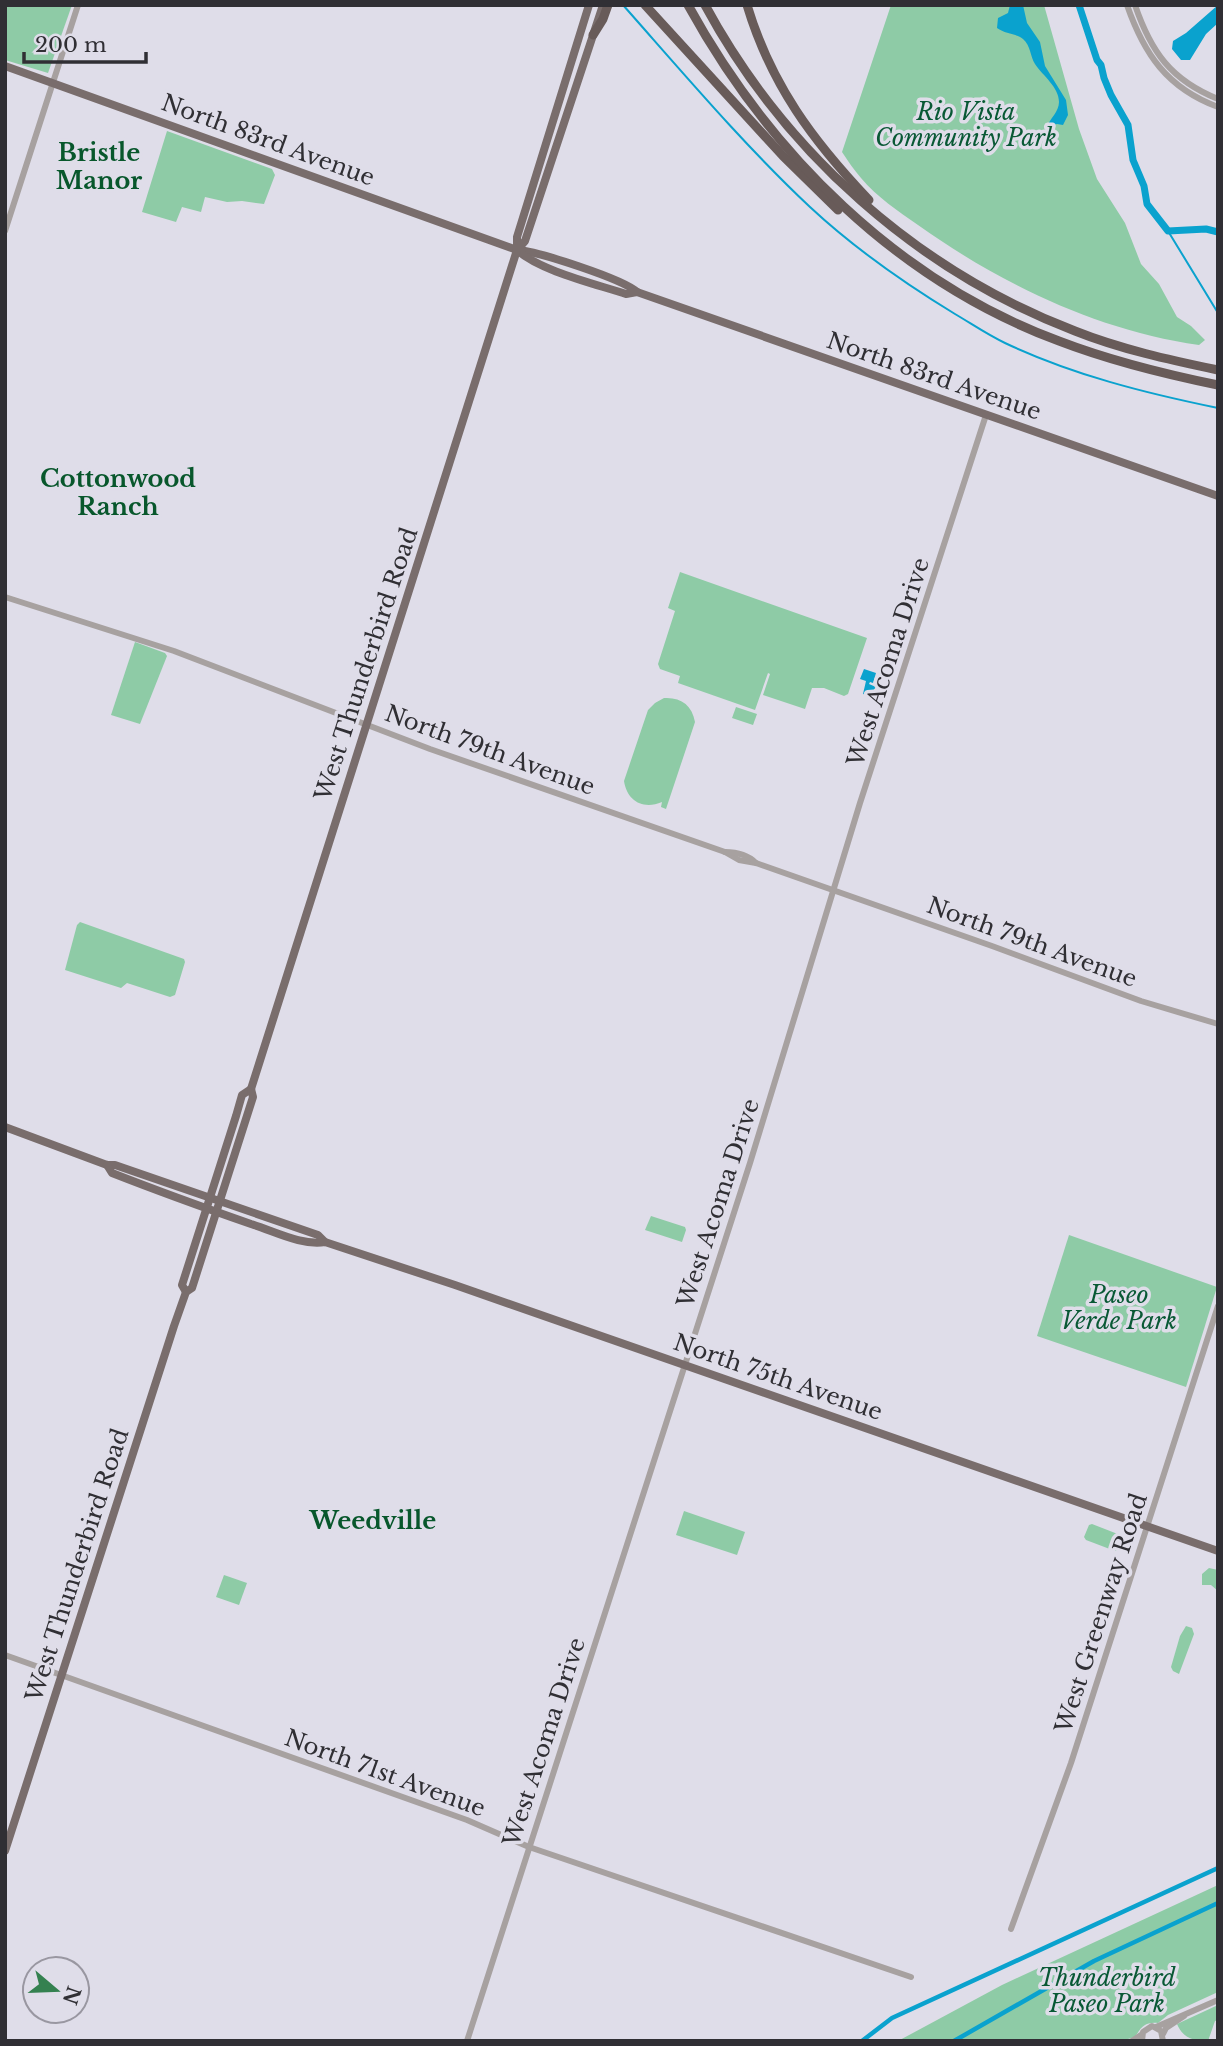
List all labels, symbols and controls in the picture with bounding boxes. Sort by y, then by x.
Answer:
scale bar [24,21,147,65]
text: 200 m [35,32,107,58]
street label: North 83rd Avenue [158,88,378,192]
park label: Rio Vista Community Park [875,98,1057,152]
district label: Bristle Manor [56,138,142,195]
street label: North 83rd Avenue [823,326,1045,426]
district label: Cottonwood Ranch [40,464,196,521]
street label: West Thunderbird Road [308,524,423,805]
street label: West Acoma Drive [841,554,935,771]
street label: North 79th Avenue [381,699,599,801]
street label: North 79th Avenue [923,891,1141,993]
street label: West Acoma Drive [671,1095,765,1312]
park label: Paseo Verde Park [1061,1281,1177,1335]
street label: North 75th Avenue [670,1328,886,1426]
street label: West Thunderbird Road [19,1425,134,1706]
street label: West Greenway Road [1049,1490,1153,1737]
district label: Weedville [309,1506,436,1535]
street label: West Acoma Drive [497,1634,591,1851]
street label: North 71st Avenue [281,1724,489,1822]
north arrow [21,1955,91,2025]
park label: Thunderbird Paseo Park [1038,1964,1176,2018]
text: N [58,1983,85,2008]

